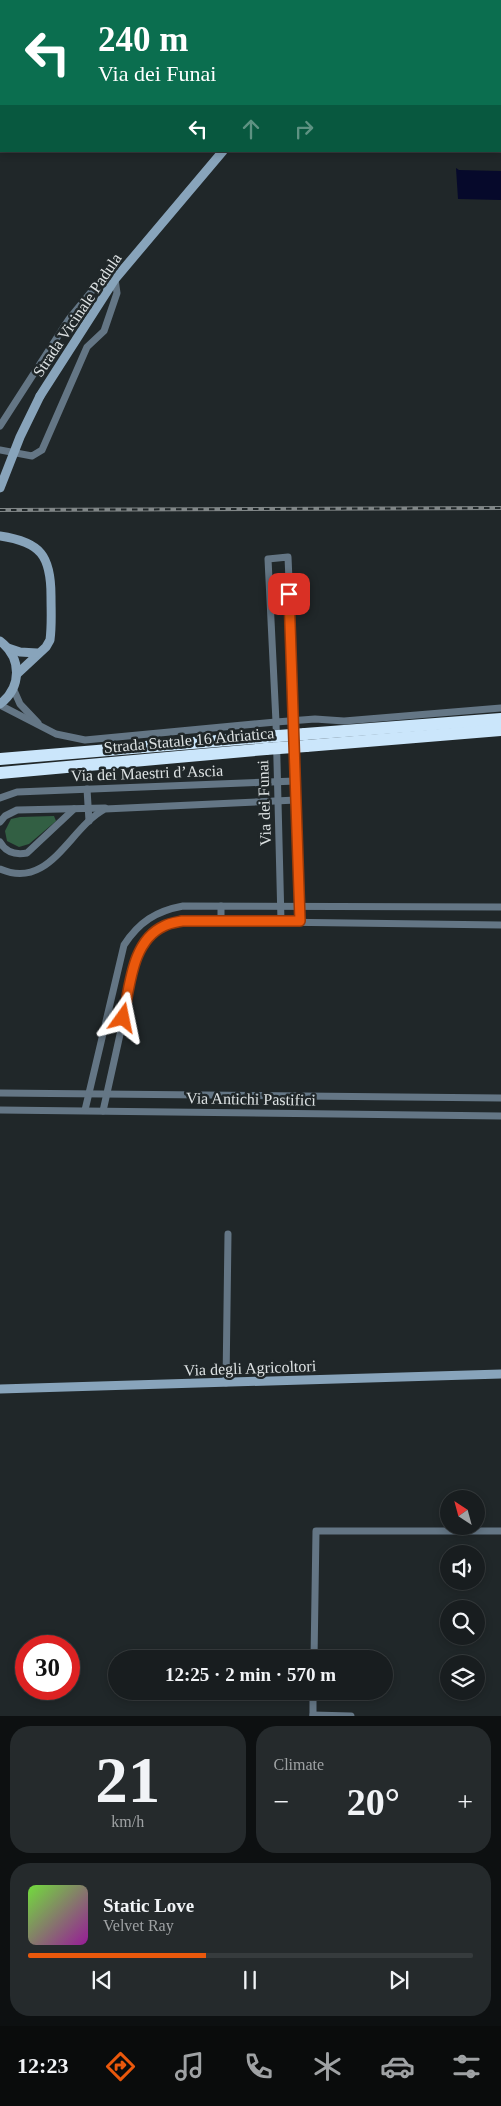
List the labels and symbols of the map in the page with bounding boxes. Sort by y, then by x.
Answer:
street label: Strada Vicinale Padula [29,250,125,380]
pin [268,573,310,615]
street label: Strada Statale 16 Adriatica [103,724,275,756]
street label: Via dei Funai [254,759,274,846]
street label: Via dei Maestri d’Ascia [71,762,223,784]
position arrow [96,991,148,1043]
street label: Via Antichi Pastifici [186,1089,317,1109]
street label: Via degli Agricoltori [184,1357,317,1380]
north arrow [440,1490,485,1535]
speed limit sign: 30 [15,1635,80,1700]

